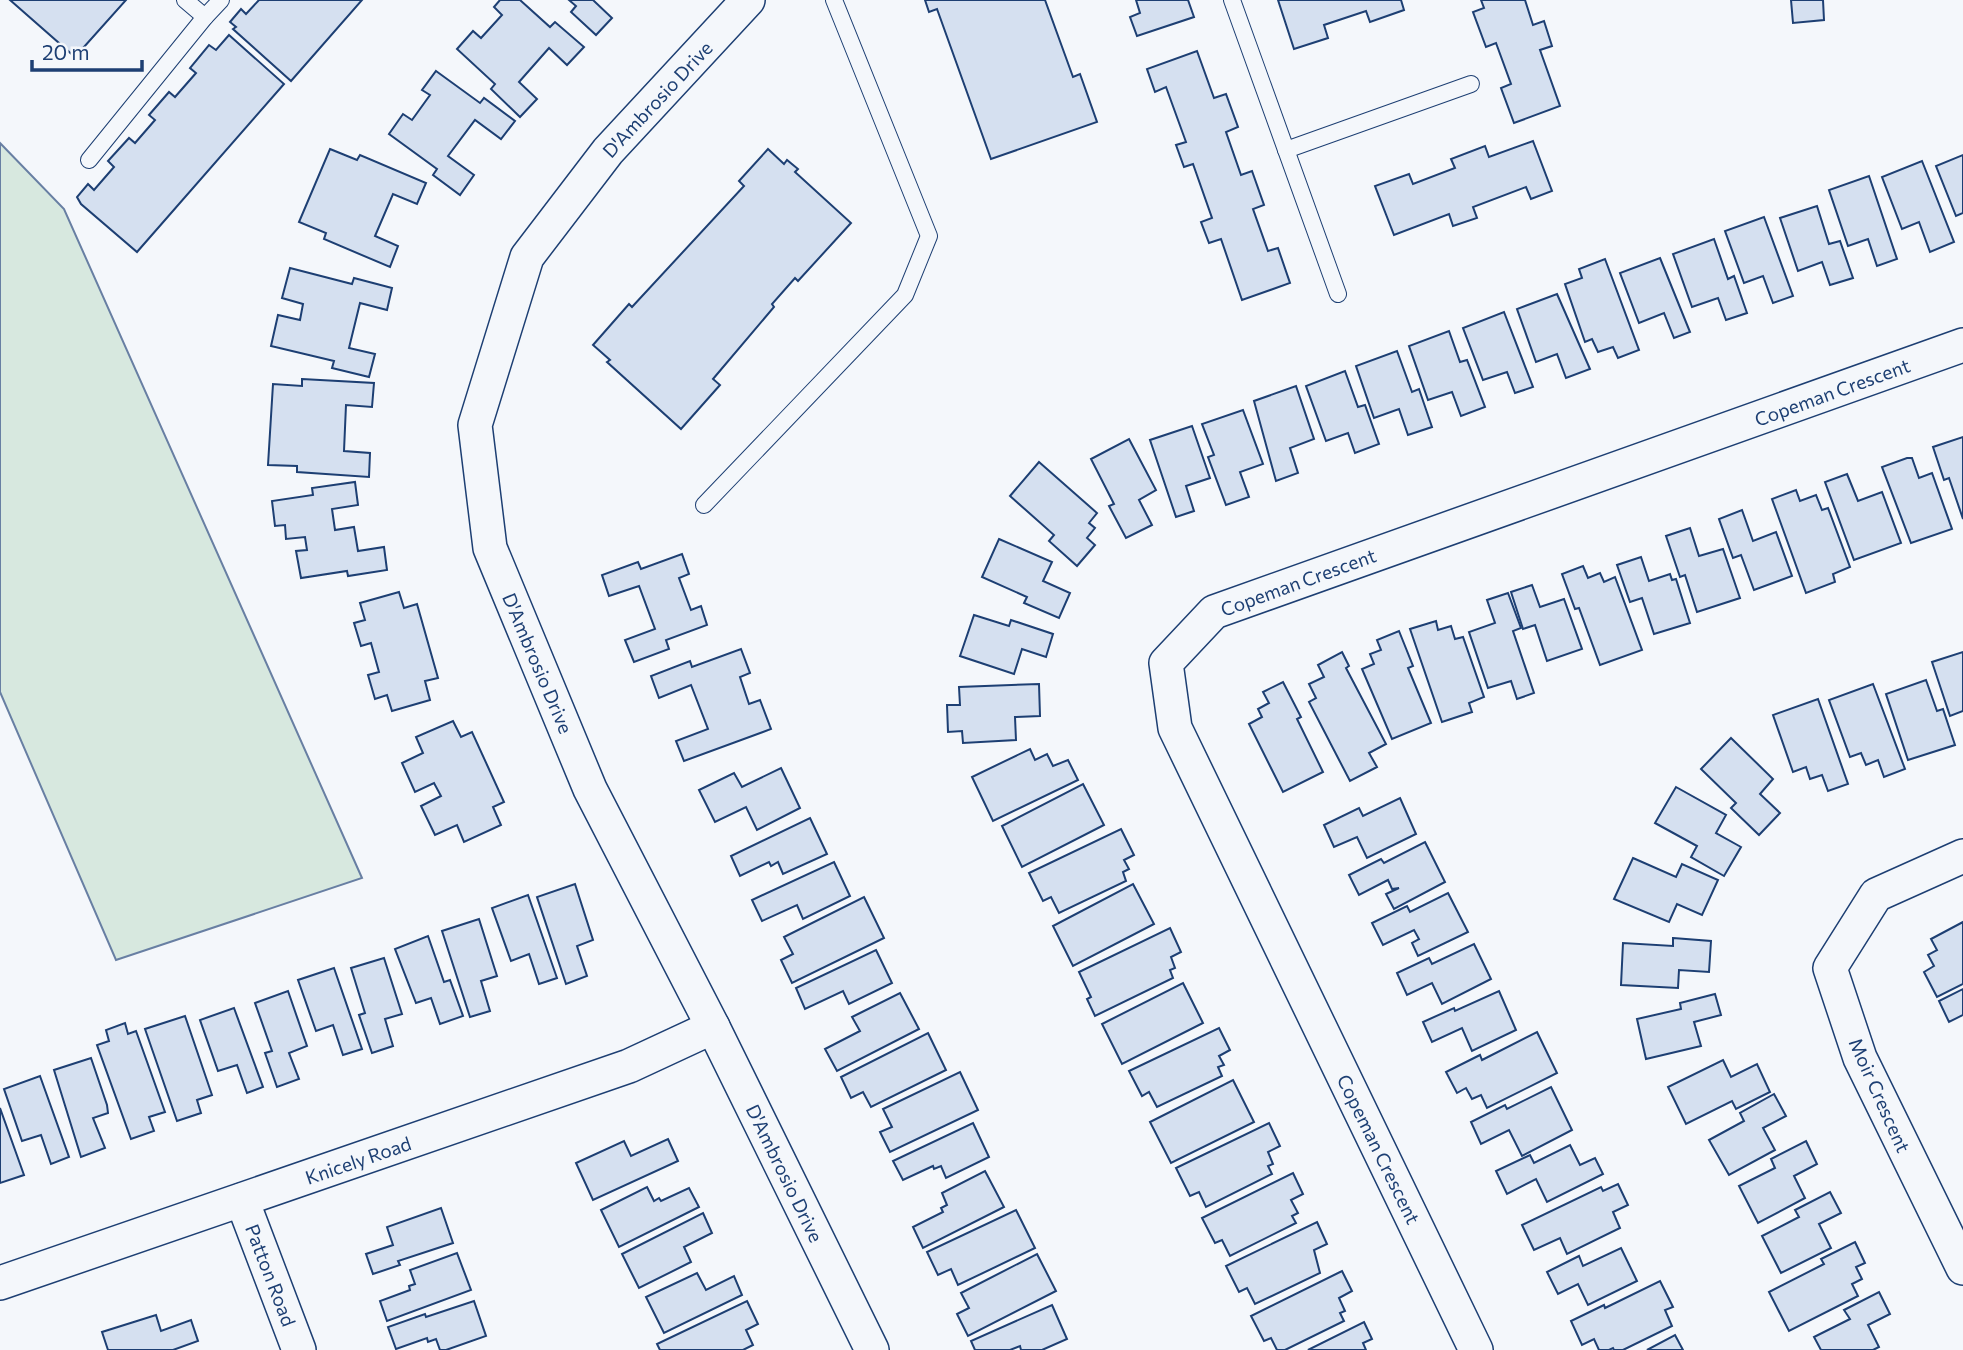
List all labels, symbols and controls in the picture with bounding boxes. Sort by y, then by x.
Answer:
scale bar [32,28,142,72]
street label: D'Ambrosio Drive [597,36,717,162]
text: 20 m [42,39,90,64]
street label: Copeman Crescent [1751,353,1913,431]
street label: Copeman Crescent [1217,543,1379,621]
street label: D'Ambrosio Drive [498,589,578,737]
street label: Moir Crescent [1845,1034,1916,1156]
street label: Copeman Crescent [1333,1070,1425,1228]
street label: D'Ambrosio Drive [742,1100,828,1246]
street label: Knicely Road [302,1131,414,1189]
street label: Patton Road [241,1221,301,1329]

